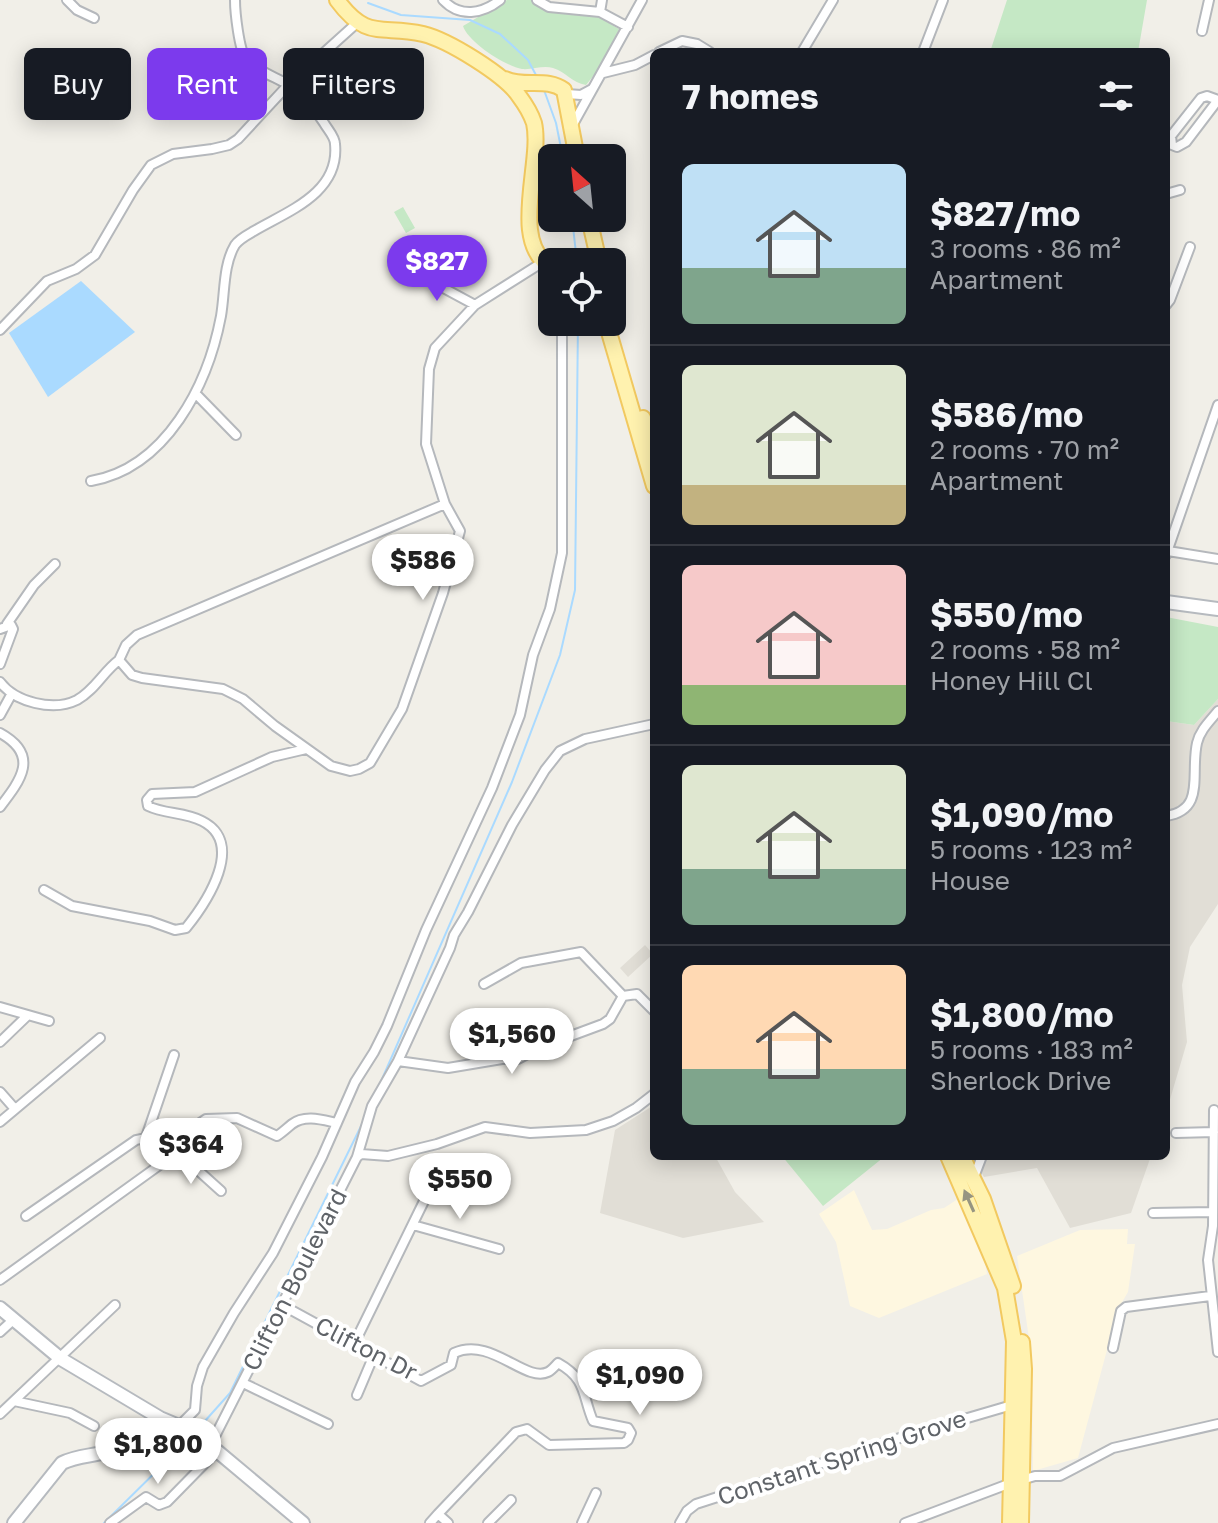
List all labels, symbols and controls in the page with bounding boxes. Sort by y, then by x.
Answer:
chip: Buy [24,48,131,120]
chip: Rent [147,48,267,120]
chip: Filters [283,48,424,120]
icon: filters [1094,74,1138,118]
text: 7 homes [682,76,819,116]
north arrow [538,144,626,232]
map controls [538,144,626,336]
text: $827/mo [930,193,1080,233]
icon: home [746,196,842,292]
text: 3 rooms · 86 m² [930,233,1121,264]
pin: $827 [390,235,484,303]
text: $827 [405,245,469,276]
button: locate [538,248,626,336]
text: Apartment [930,264,1063,295]
text: $586/mo [930,394,1083,434]
icon: home [746,397,842,493]
text: 2 rooms · 70 m² [930,434,1119,465]
text: Apartment [930,465,1063,496]
pin: $586 [376,534,470,602]
text: $586 [390,544,456,575]
text: $550/mo [930,594,1083,634]
icon: home [746,597,842,693]
text: 2 rooms · 58 m² [930,634,1120,665]
text: Honey Hill Cl [930,665,1093,696]
text: $1,090/mo [930,794,1113,834]
icon: home [746,797,842,893]
text: 5 rooms · 123 m² [930,834,1132,865]
text: House [930,865,1010,896]
text: $1,800/mo [930,994,1114,1034]
icon: home [746,997,842,1093]
pin: $1,560 [447,1008,577,1076]
text: $1,560 [468,1018,556,1049]
text: 5 rooms · 183 m² [930,1034,1133,1065]
text: Sherlock Drive [930,1065,1111,1096]
pin: $364 [144,1118,238,1186]
text: $364 [158,1128,224,1159]
pin: $550 [413,1153,507,1221]
text: $550 [427,1163,493,1194]
street label: Clifton Boulevard [235,1184,352,1375]
one-way arrow [963,1189,976,1213]
street label: Clifton Dr [311,1310,422,1386]
pin: $1,090 [575,1349,705,1417]
text: $1,090 [595,1359,685,1390]
street label: Constant Spring Grove [714,1403,970,1510]
pin: $1,800 [93,1418,223,1486]
text: $1,800 [113,1428,203,1459]

